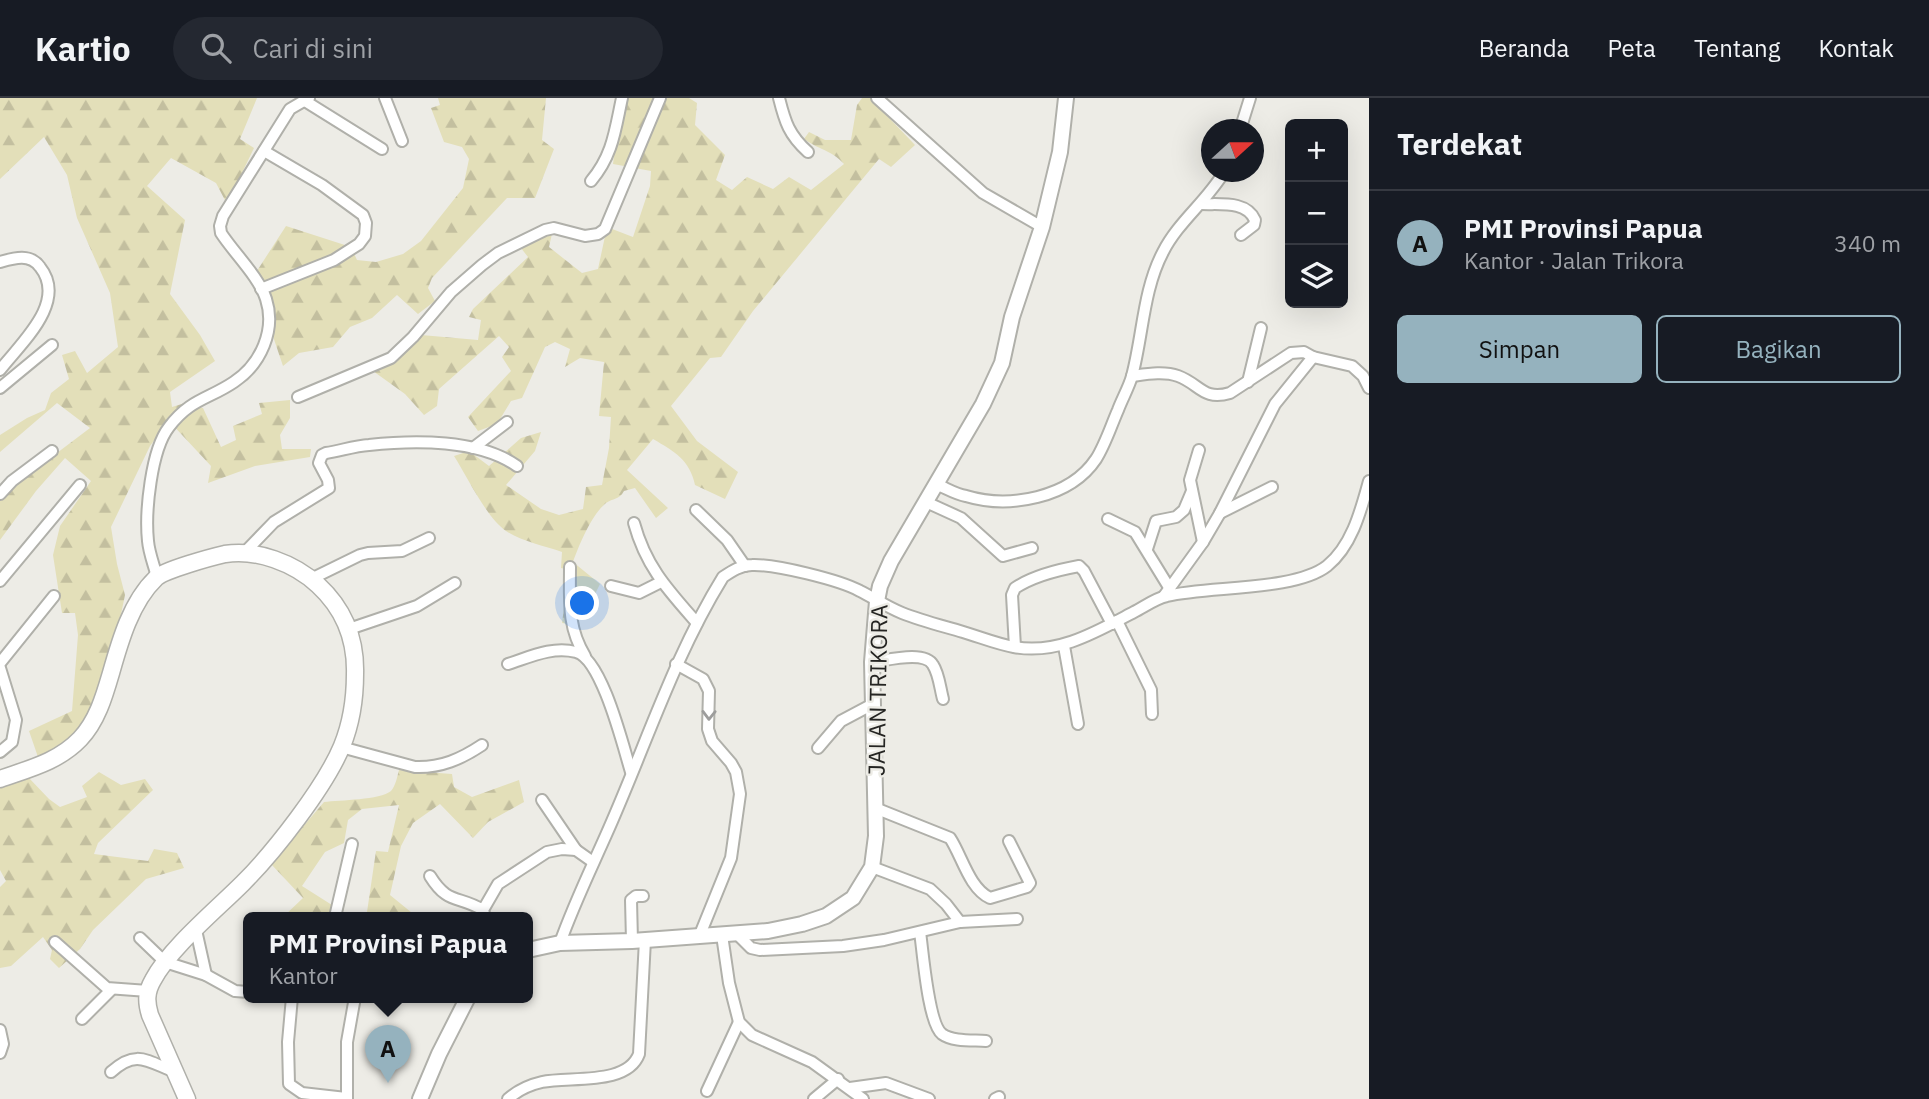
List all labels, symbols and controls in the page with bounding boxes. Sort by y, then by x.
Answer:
search box [173,17,663,80]
text: Kartio [35,27,131,70]
icon: search [197,29,235,67]
text: Cari di sini [253,31,373,65]
text: Beranda [1479,32,1569,64]
text: Peta [1607,32,1656,64]
text: Tentang [1694,32,1780,64]
text: Kontak [1818,32,1894,64]
north arrow [1201,119,1264,182]
map controls [1285,119,1348,308]
button: + [1285,119,1348,182]
text: Terdekat [1397,124,1522,163]
button: − [1285,182,1348,245]
text: PMI Provinsi Papua [1464,211,1703,245]
text: A [1412,228,1428,258]
text: 340 m [1834,228,1901,258]
button: layers [1285,245,1348,308]
text: Kantor · Jalan Trikora [1464,245,1684,275]
button: Simpan [1397,315,1642,383]
button: Bagikan [1656,315,1901,383]
your location [565,586,599,620]
street label: JALAN TRIKORA [861,604,893,776]
one-way arrow [701,710,716,721]
popup [243,912,533,1003]
text: PMI Provinsi Papua [269,926,507,960]
text: Kantor [269,960,338,990]
pin: A [365,1025,411,1083]

